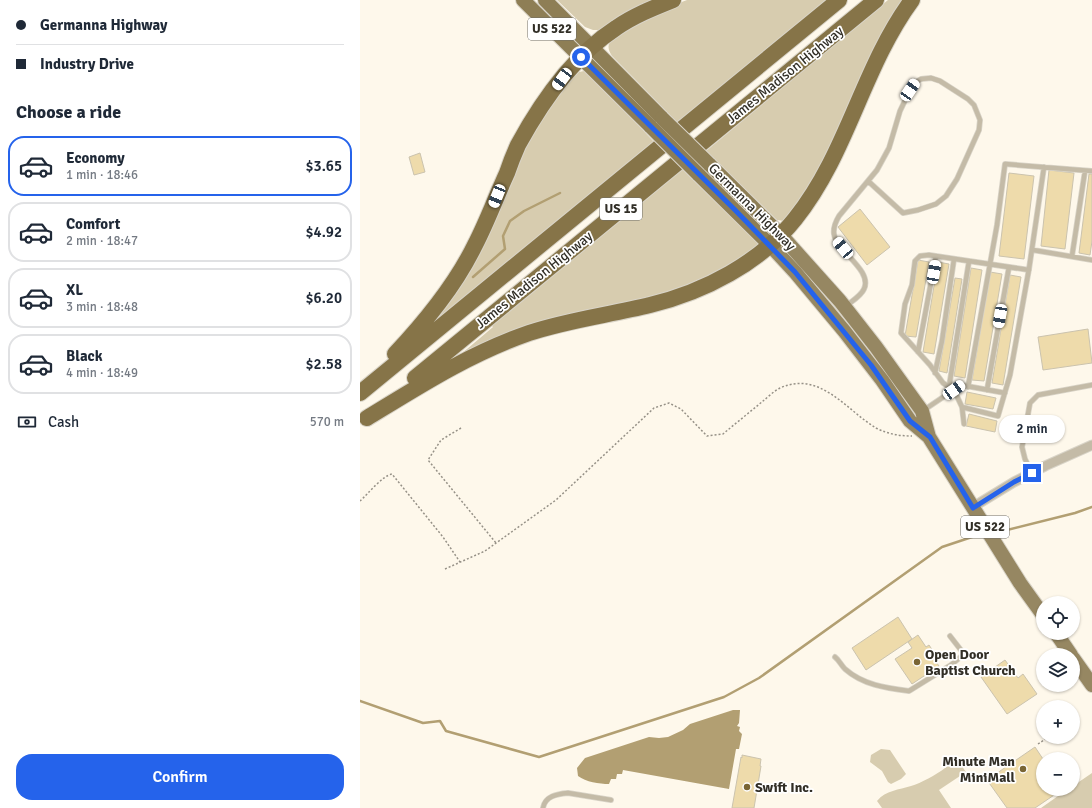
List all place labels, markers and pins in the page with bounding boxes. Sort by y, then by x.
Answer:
place label: Open Door Baptist Church [925,646,1016,679]
marker: Open Door Baptist Church [912,657,922,667]
place label: Minute Man MiniMall [942,753,1016,786]
marker: Minute Man MiniMall [1018,764,1028,774]
place label: Swift Inc. [755,779,813,796]
marker: Swift Inc. [742,782,752,792]

